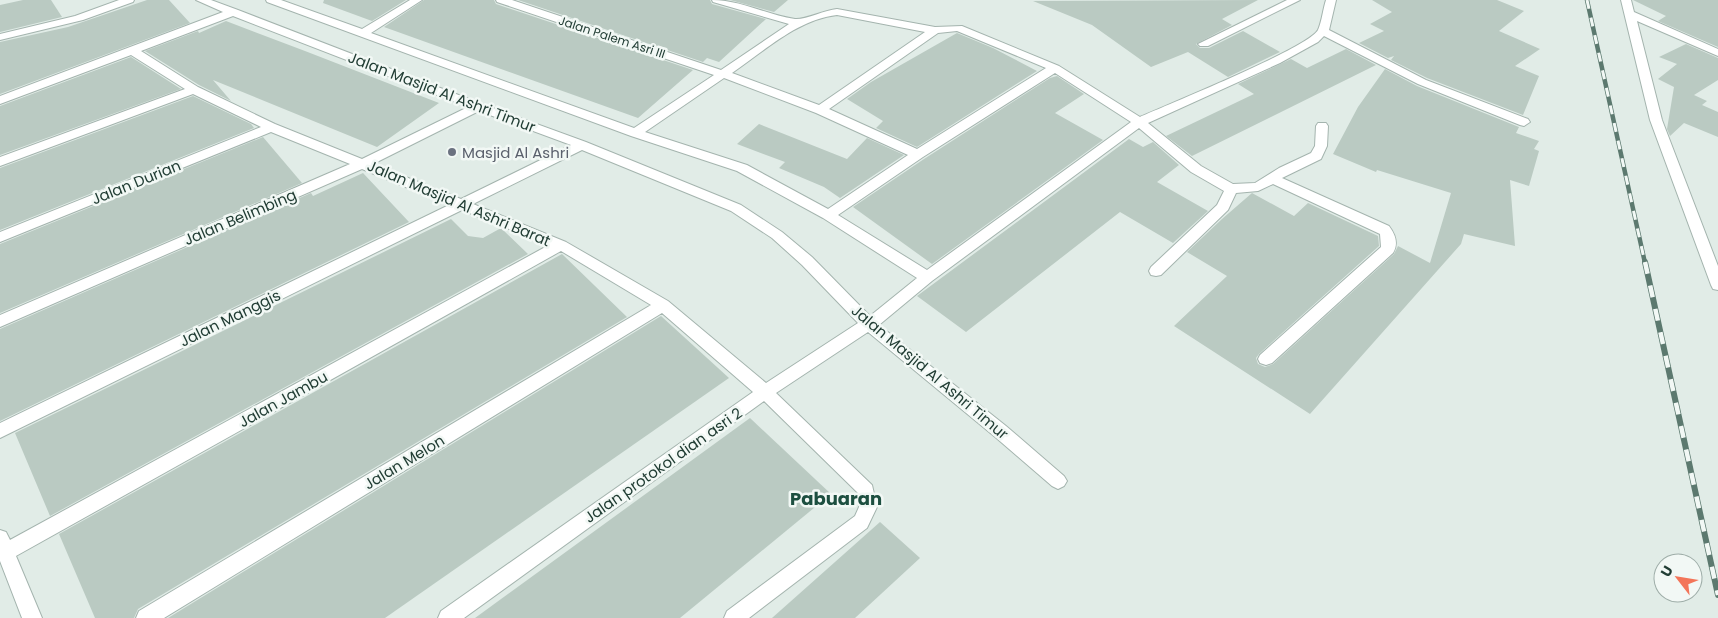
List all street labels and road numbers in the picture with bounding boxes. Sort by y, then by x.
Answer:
street label: Jalan Palem Asri III [556,12,668,62]
street label: Jalan Masjid Al Ashri Timur [345,47,539,138]
street label: Jalan Durian [88,155,184,209]
street label: Jalan Masjid Al Ashri Barat [364,155,554,251]
street label: Jalan Belimbing [180,184,300,250]
street label: Jalan Manggis [176,284,284,352]
street label: Jalan Masjid Al Ashri Timur [847,300,1013,444]
street label: Jalan Jambu [235,366,331,432]
street label: Jalan protokol dian asri 2 [580,402,746,528]
street label: Jalan Melon [360,430,448,494]

